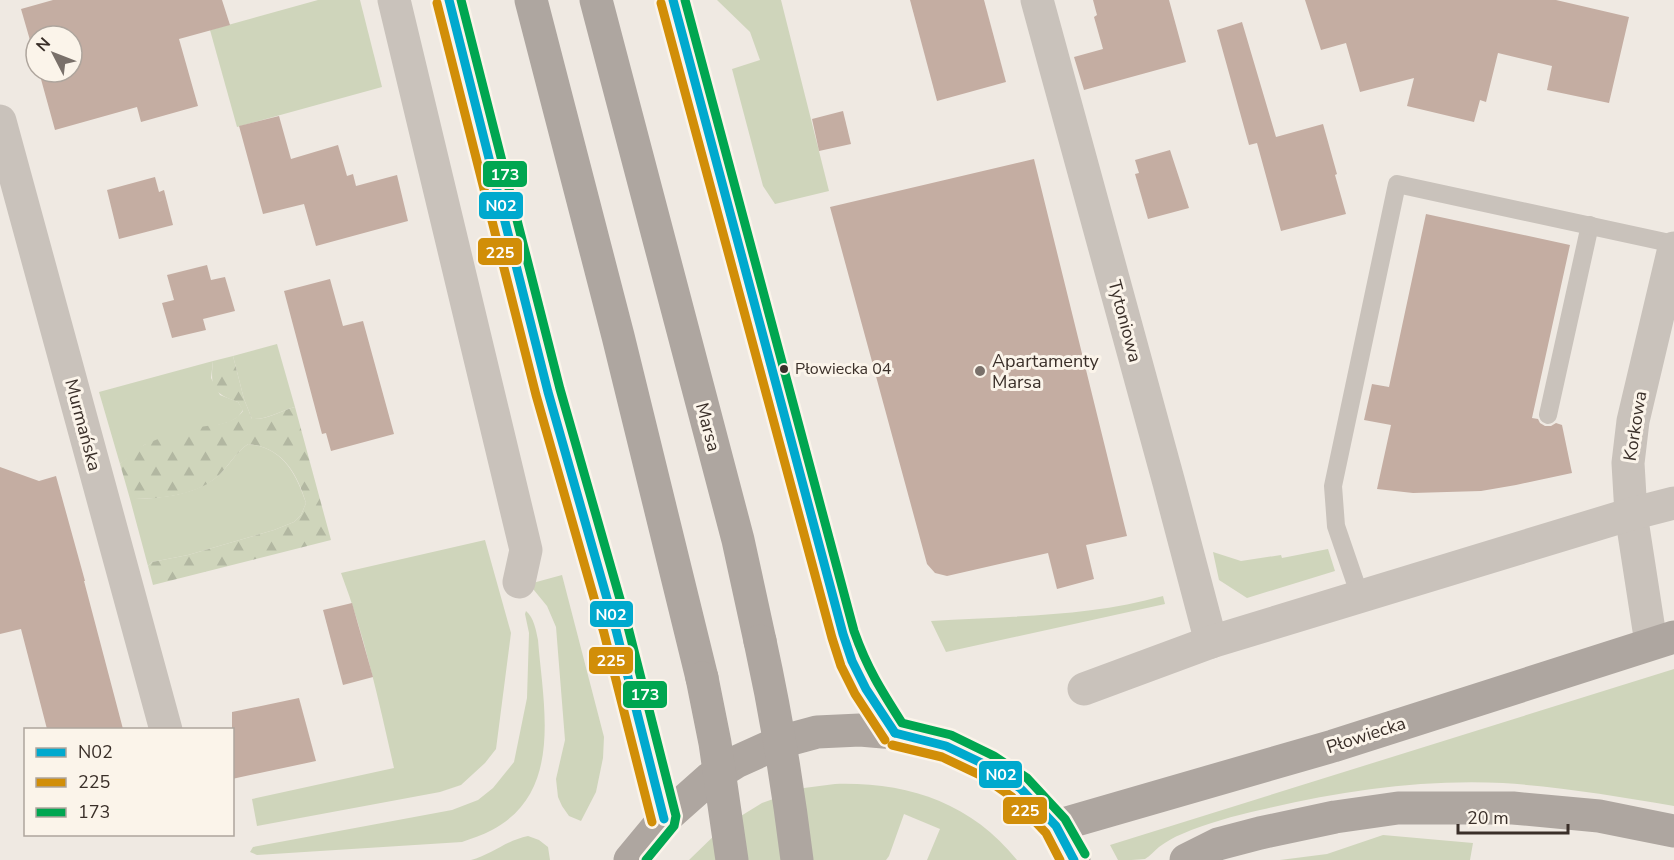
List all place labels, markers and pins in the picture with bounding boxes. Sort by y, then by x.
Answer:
place label: Apartamenty Marsa [992,349,1100,394]
place label: Płowiecka 04 [795,358,892,380]
marker: Płowiecka 04 [778,363,790,375]
marker: Apartamenty Marsa [973,364,987,378]

